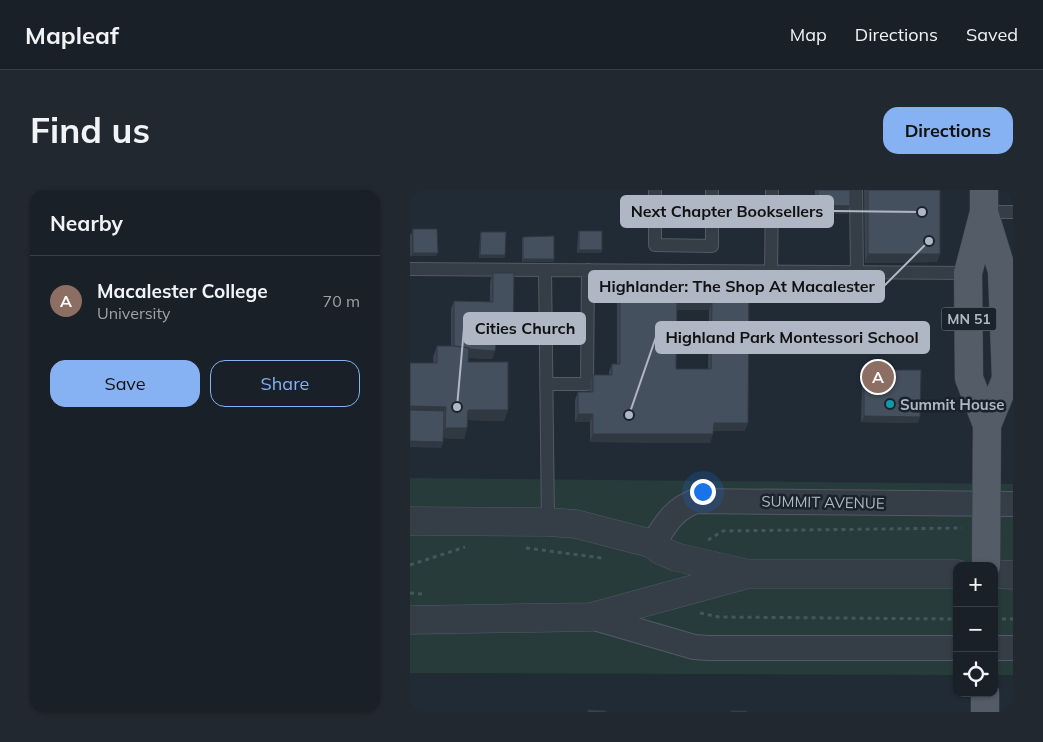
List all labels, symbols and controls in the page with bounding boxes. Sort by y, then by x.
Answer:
text: Mapleaf [25,20,119,50]
text: Map [790,23,827,46]
text: Directions [855,23,938,46]
text: Saved [966,23,1018,46]
button: Directions [883,107,1013,154]
text: Find us [30,108,150,152]
callout: Next Chapter Booksellers [621,196,833,227]
text: Next Chapter Booksellers [631,201,823,221]
text: Nearby [50,210,123,236]
callout: Highlander: The Shop At Macalester [589,271,884,302]
text: Highlander: The Shop At Macalester [599,276,876,296]
text: Macalester College [97,279,268,303]
text: A [60,291,72,311]
text: 70 m [323,291,360,311]
text: University [97,303,171,323]
road number: MN 51 [942,308,996,330]
callout: Cities Church [464,313,585,344]
text: Cities Church [475,318,575,338]
callout: Highland Park Montessori School [656,322,929,353]
text: Highland Park Montessori School [665,327,919,347]
pin: A [862,358,894,396]
button: Save [50,360,200,407]
button: Share [210,360,360,407]
place label: Summit House [900,395,1004,414]
marker: Summit House [884,398,896,410]
your location [690,479,716,505]
street label: SUMMIT AVENUE [761,491,885,513]
map controls [953,562,998,697]
button: + [953,562,998,607]
button: − [953,607,998,652]
button: locate [953,652,998,697]

